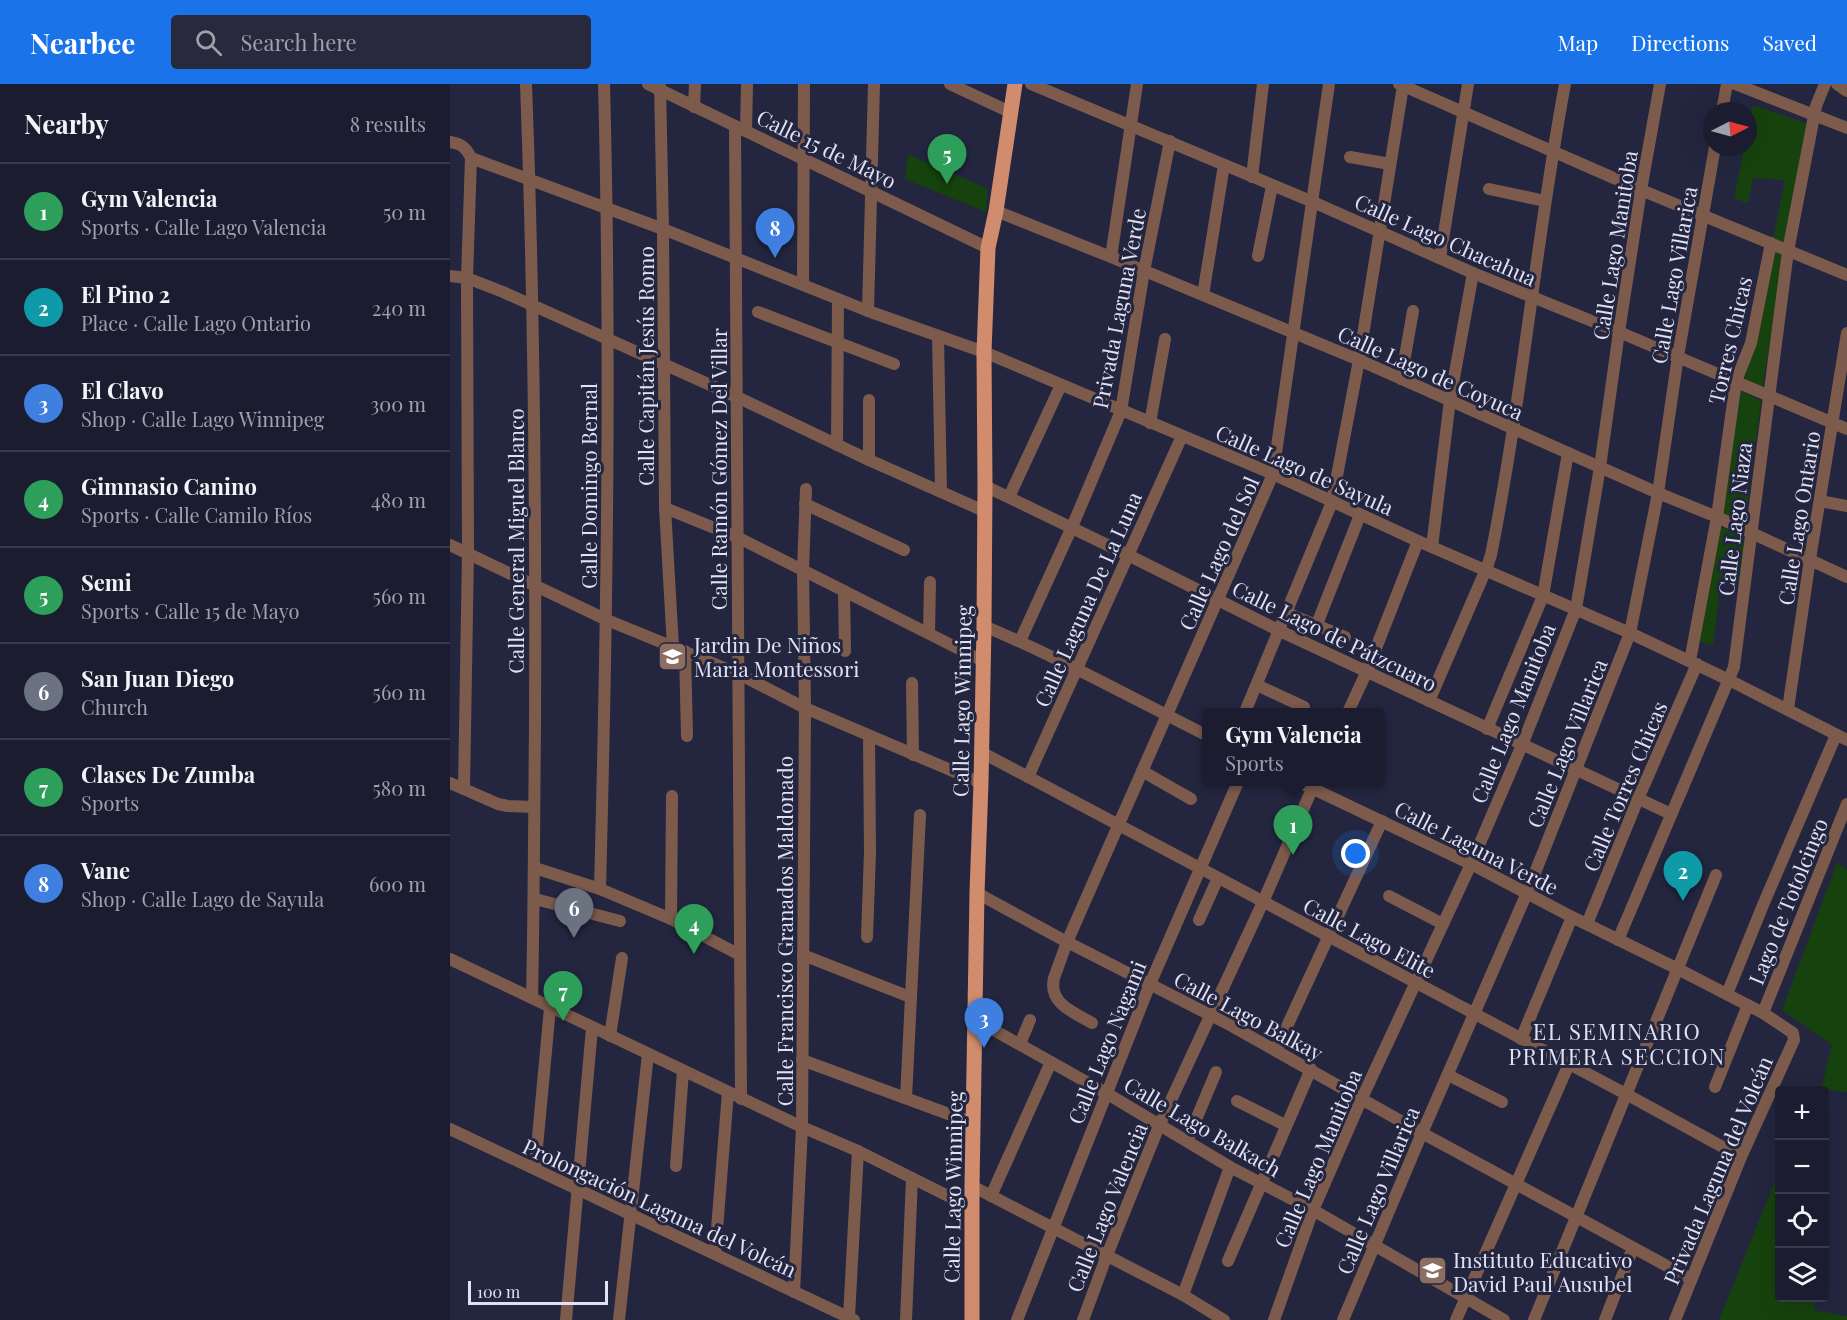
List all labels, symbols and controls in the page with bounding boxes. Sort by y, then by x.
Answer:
search box [171,15,591,69]
text: Nearbee [30,24,135,61]
icon: search [192,26,225,59]
text: Search here [240,27,357,57]
text: Map [1557,28,1598,56]
text: Directions [1631,28,1729,56]
text: Saved [1762,28,1817,56]
street label: Calle 15 de Mayo [752,102,902,194]
north arrow [1703,102,1757,156]
text: Nearby [24,106,109,141]
text: 8 results [350,110,426,137]
pin: 5 [928,135,966,184]
street label: Calle Lago Manitoba [1585,148,1643,342]
text: Gym Valencia [81,183,217,213]
street label: Calle Lago Villarica [1644,184,1702,366]
street label: Calle Lago Chacahua [1351,186,1542,292]
text: 1 [40,198,47,225]
text: 50 m [383,198,426,225]
street label: Privada Laguna Verde [1085,205,1151,411]
pin: 8 [756,208,794,258]
text: Sports · Calle Lago Valencia [81,213,326,240]
street label: Calle Capitán Jesús Romo [631,246,659,486]
street label: Torres Chicas [1701,273,1757,407]
text: El Pino 2 [81,279,170,309]
text: 2 [38,294,49,321]
text: 240 m [372,294,426,321]
text: Place · Calle Lago Ontario [81,309,311,336]
street label: Calle Lago de Coyuca [1334,318,1529,426]
street label: Calle Ramón Gómez Del Villar [704,327,732,610]
text: El Clavo [81,375,164,405]
street label: Calle Domingo Bernal [574,383,602,589]
text: 3 [39,390,48,417]
text: 300 m [370,390,426,417]
text: Shop · Calle Lago Winnipeg [81,405,324,432]
street label: Calle General Miguel Blanco [501,408,529,674]
street label: Calle Lago de Sayula [1212,417,1399,521]
street label: Calle Lago Ontario [1770,429,1826,607]
street label: Calle Lago Niaza [1711,440,1757,597]
text: Gimnasio Canino [81,471,257,501]
street label: Calle Lago del Sol [1172,472,1264,634]
text: 4 [38,486,49,513]
text: 480 m [371,486,426,513]
street label: Calle Laguna De La Luna [1027,486,1147,711]
text: Sports · Calle Camilo Ríos [81,501,312,528]
text: Semi [81,567,132,597]
street label: Calle Lago de Pátzcuaro [1228,573,1442,697]
text: 5 [39,582,48,609]
text: 560 m [373,582,426,609]
text: Sports · Calle 15 de Mayo [81,597,300,624]
street label: Calle Lago Winnipeg [945,605,977,797]
street label: Calle Lago Manitoba [1463,618,1561,807]
place label: Jardin De Niños Maria Montessori [693,630,859,682]
school or university icon: Jardin De Niños Maria Montessori [657,640,689,672]
street label: Calle Lago Villarica [1519,654,1613,832]
text: San Juan Diego [81,663,234,693]
text: 6 [38,678,49,705]
text: 560 m [373,678,426,705]
text: Church [81,693,148,720]
street label: Calle Torres Chicas [1576,697,1672,875]
popup [1202,708,1385,786]
text: Gym Valencia [1225,719,1362,749]
text: Sports [1225,749,1284,776]
street label: Calle Francisco Granados Maldonado [770,756,798,1106]
text: Clases De Zumba [81,759,255,789]
text: 7 [39,774,48,801]
text: 580 m [373,774,426,801]
text: Sports [81,789,139,816]
street label: Calle Laguna Verde [1390,794,1564,900]
pin: 1 [1274,806,1312,855]
street label: Lago de Totolcingo [1741,814,1833,988]
your location [1341,839,1370,868]
pin: 2 [1664,852,1702,901]
text: Vane [81,855,130,885]
text: 8 [38,870,49,897]
text: 600 m [369,870,426,897]
text: Shop · Calle Lago de Sayula [81,885,324,912]
pin: 6 [554,888,594,938]
street label: Calle Lago Elite [1299,890,1441,984]
pin: 4 [674,904,714,954]
street label: Calle Lago Nagami [1060,956,1152,1128]
street label: Calle Lago Balkay [1170,964,1329,1066]
pin: 7 [544,972,582,1021]
pin: 3 [964,998,1004,1048]
district label: EL SEMINARIO PRIMERA SECCION [1508,1016,1726,1071]
street label: Privada Laguna del Volcán [1656,1051,1778,1289]
street label: Calle Lago Manitoba [1267,1064,1368,1252]
street label: Calle Lago Balkach [1119,1070,1287,1183]
map controls [1775,1086,1829,1302]
button: + [1775,1086,1829,1140]
street label: Calle Lago Winnipeg [936,1091,968,1283]
street label: Calle Lago Villarica [1329,1101,1425,1278]
street label: Calle Lago Valencia [1059,1118,1153,1296]
street label: Prolongación Laguna del Volcán [519,1131,802,1283]
button: − [1775,1140,1829,1194]
button: locate [1775,1194,1829,1248]
place label: Instituto Educativo David Paul Ausubel [1453,1245,1632,1297]
button: layers [1775,1248,1829,1302]
school or university icon: Instituto Educativo David Paul Ausubel [1416,1255,1448,1287]
scale bar [468,1278,608,1306]
text: 100 m [477,1281,520,1302]

